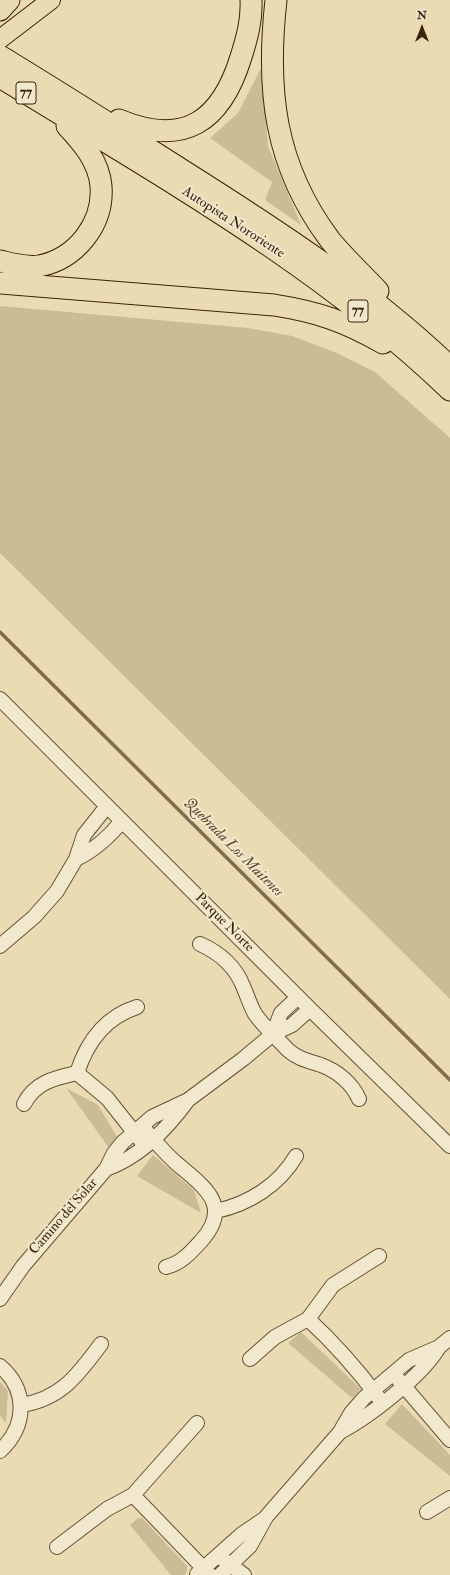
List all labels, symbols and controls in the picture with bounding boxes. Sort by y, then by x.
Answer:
north arrow [402,8,442,48]
text: N [417,9,427,22]
road number: 77 [16,82,36,104]
street label: Autopista Nororiente [178,184,288,262]
road number: 77 [348,300,368,322]
water label: Quebrada Los Maitenes [180,795,286,901]
street label: Parque Norte [191,890,257,956]
street label: Camino del Solar [26,1175,102,1259]

